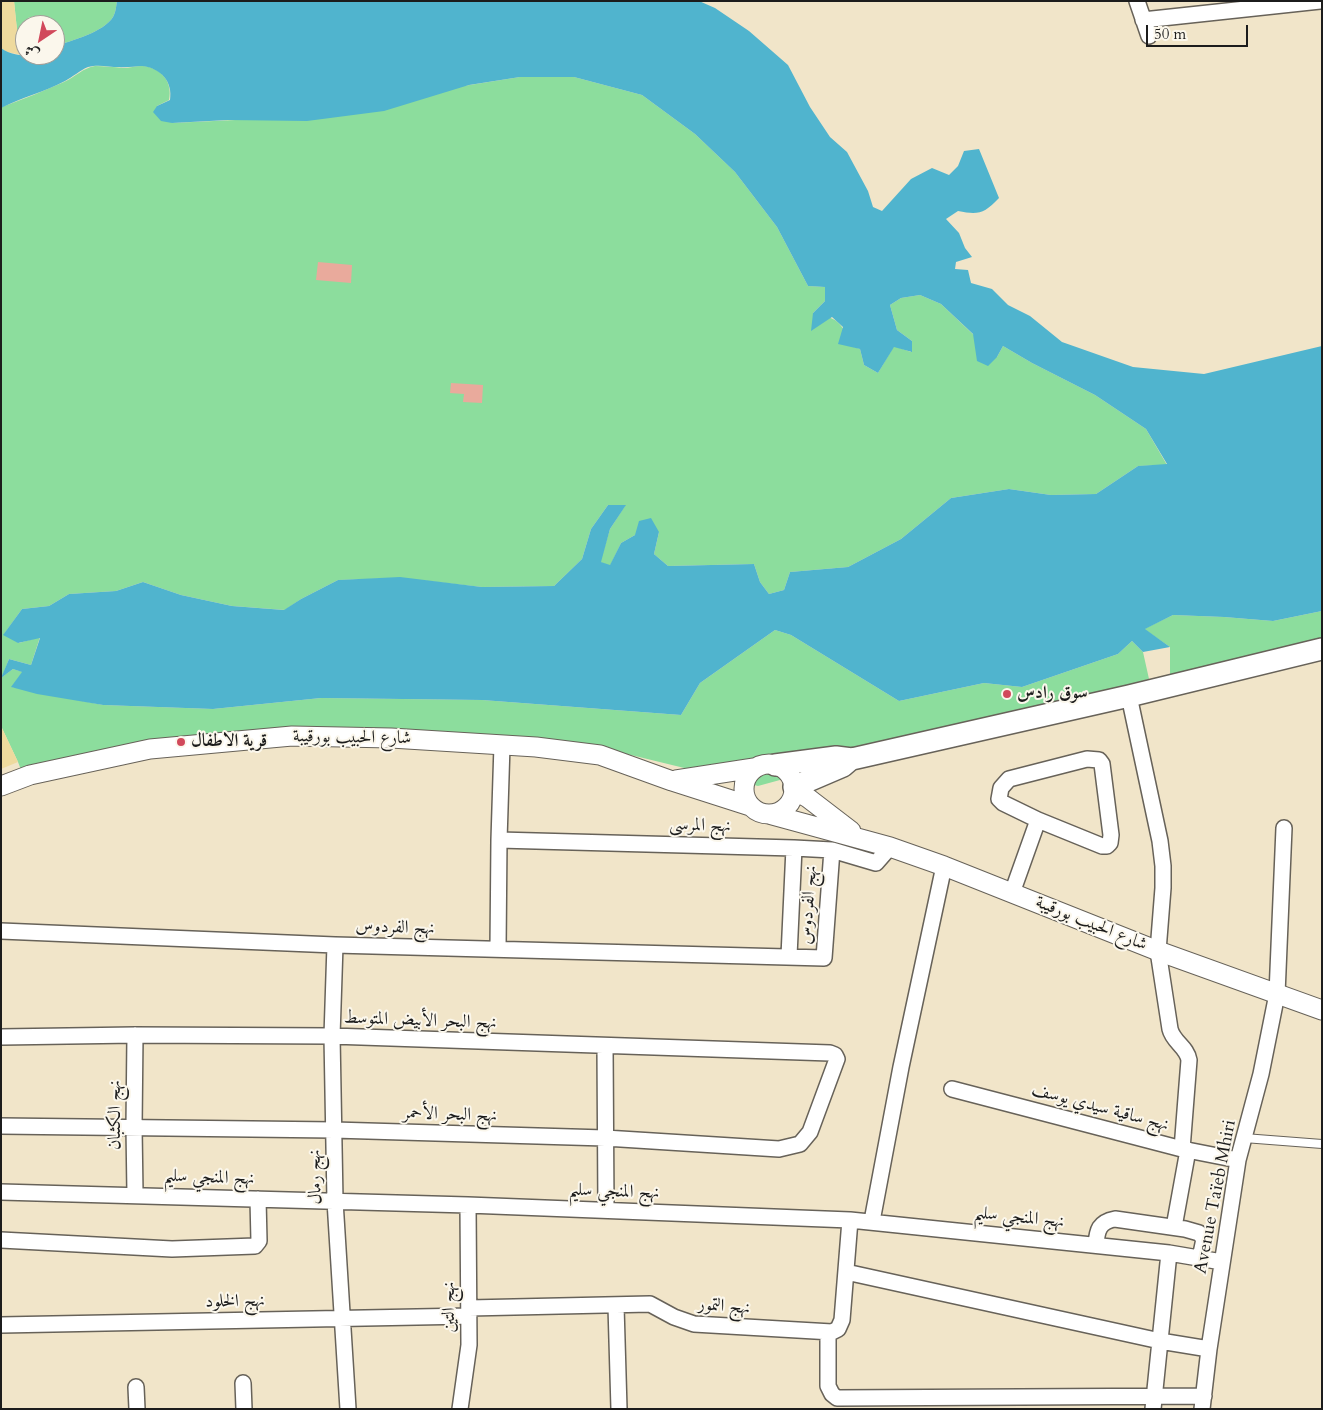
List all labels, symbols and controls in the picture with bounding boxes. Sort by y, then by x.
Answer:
north arrow [15,15,65,65]
scale bar [1148,15,1250,47]
text: 50 m [1154,24,1186,44]
text: ش [21,40,43,64]
place label: سوق رادس [1017,683,1088,705]
marker: سوق رادس [1001,688,1013,700]
street label: شارع الحبيب بورقيبة [293,726,411,750]
place label: قرية الاطفال [191,731,267,753]
marker: قرية الاطفال [175,736,187,748]
street label: نهج المرسى [669,814,731,838]
street label: نهج الفردوس [795,865,823,945]
street label: شارع الحبيب بورقيبة [1032,892,1150,956]
street label: نهج الفردوس [355,916,435,940]
street label: نهج البحر الأبيض المتوسط [343,1008,497,1034]
street label: نهج ساقية سيدي يوسف [1029,1079,1171,1137]
street label: نهج الكثبان [105,1080,127,1150]
street label: نهج البحر الأحمر [403,1103,497,1127]
street label: Avenue Taïeb Mhiri [1190,1118,1242,1276]
street label: نهج رمال [305,1149,327,1205]
street label: نهج المنجي سليم [163,1166,255,1190]
street label: نهج المنجي سليم [568,1180,660,1204]
street label: نهج المنجي سليم [973,1203,1065,1233]
street label: نهج التين [439,1281,461,1333]
street label: نهج الخلود [205,1291,265,1313]
street label: نهج التمور [697,1294,751,1320]

